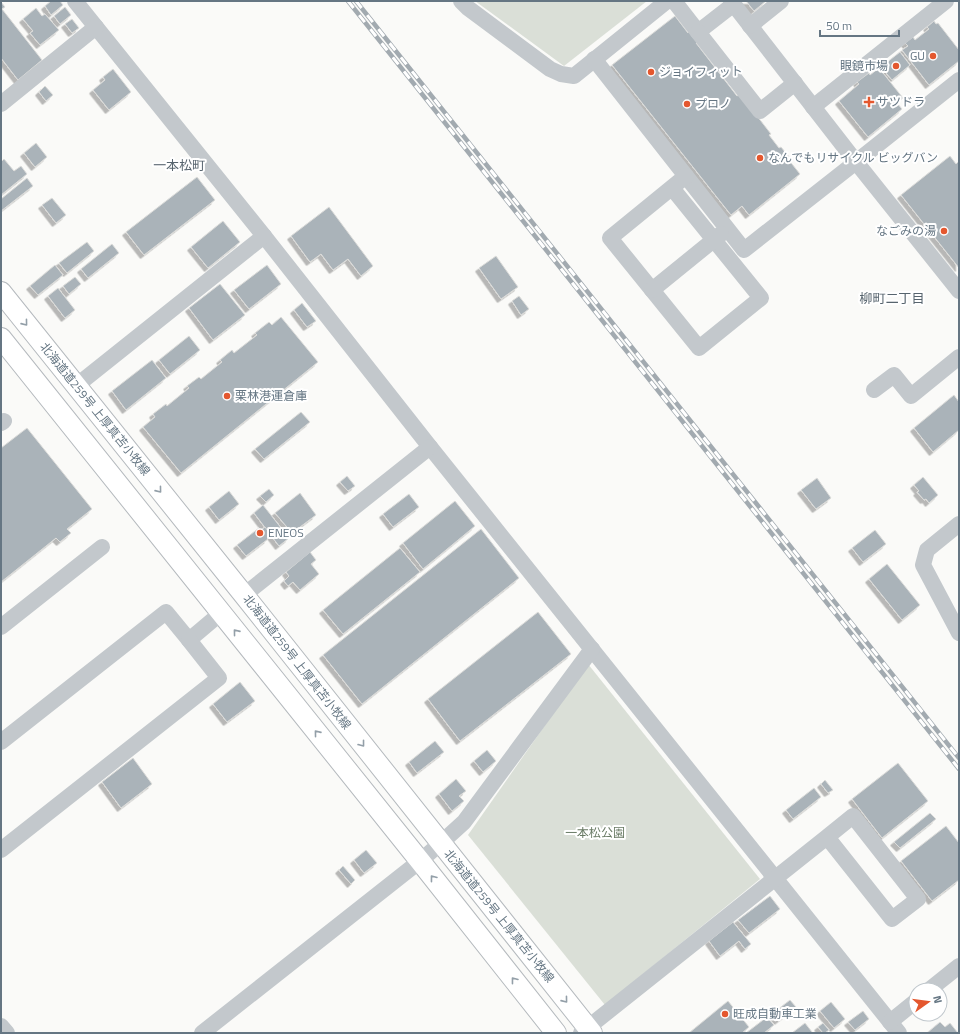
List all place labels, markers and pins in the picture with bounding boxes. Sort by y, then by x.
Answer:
place label: GU [910,46,925,65]
marker: GU [928,51,938,61]
place label: 眼鏡市場 [840,56,888,75]
marker: 眼鏡市場 [891,61,901,71]
place label: ジョイフィット [659,62,743,81]
marker: ジョイフィット [646,67,656,77]
place label: サツドラ [877,92,925,111]
place label: プロノ [695,94,731,113]
marker: サツドラ [864,97,874,107]
marker: プロノ [682,99,692,109]
place label: なんでもリサイクル ビッグバン [768,148,938,167]
marker: なんでもリサイクル ビッグバン [755,153,765,163]
place label: なごみの湯 [876,221,936,240]
marker: なごみの湯 [939,226,949,236]
place label: 栗林港運倉庫 [235,386,307,405]
marker: 栗林港運倉庫 [222,391,232,401]
place label: ENEOS [268,523,304,542]
marker: ENEOS [255,528,265,538]
place label: 旺成自動車工業 [733,1004,817,1023]
marker: 旺成自動車工業 [720,1009,730,1019]

